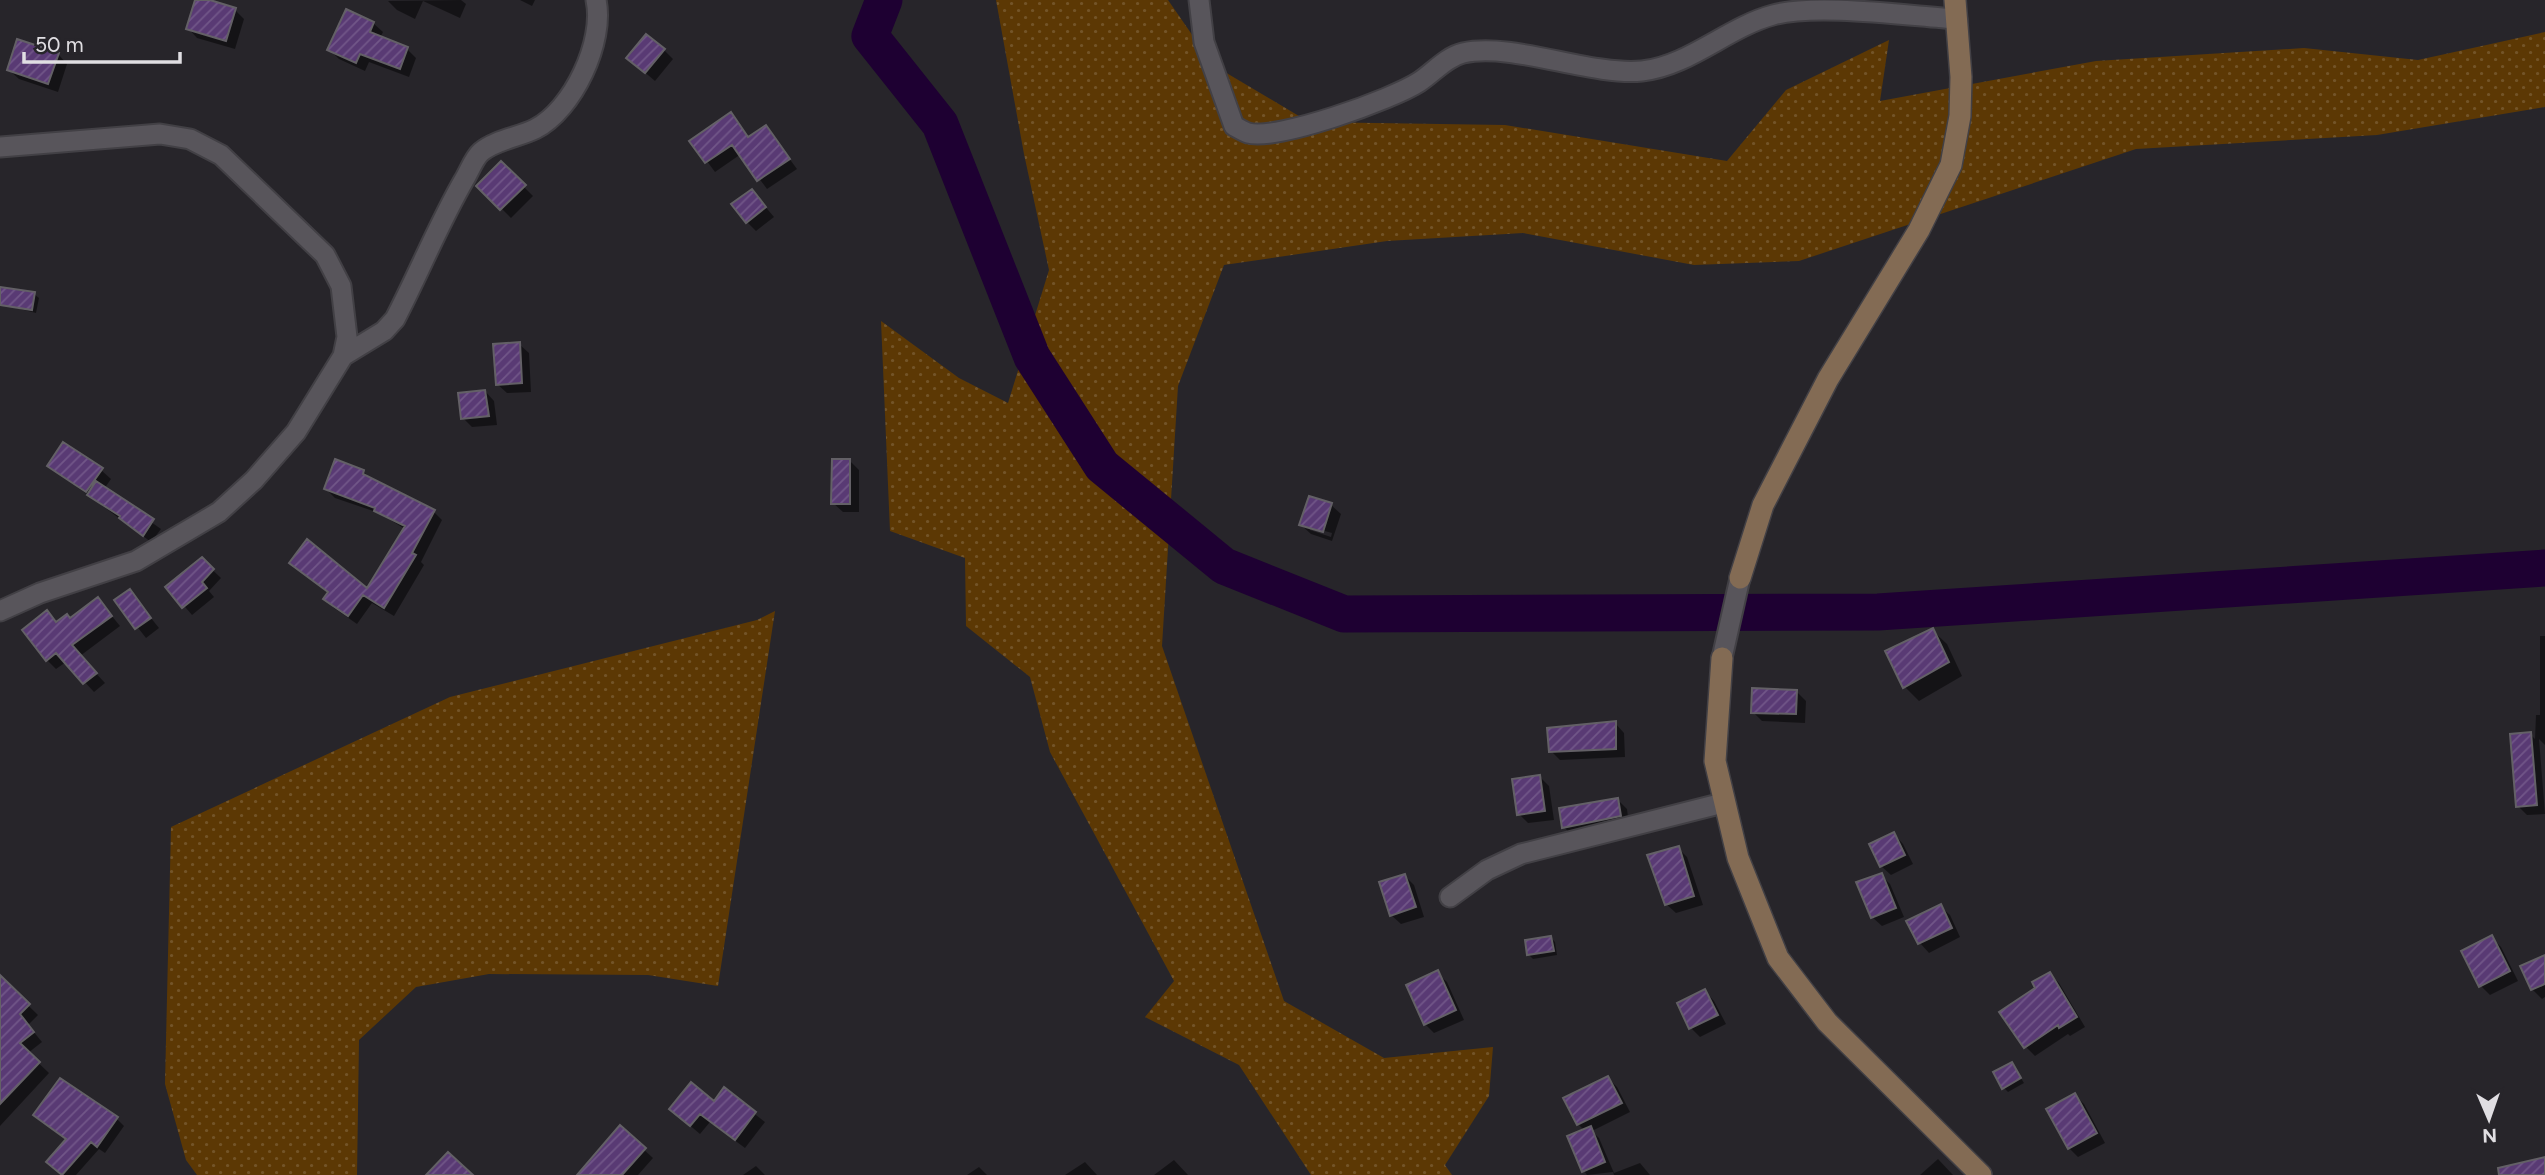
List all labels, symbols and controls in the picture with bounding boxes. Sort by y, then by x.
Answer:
scale bar [24,21,180,65]
text: 50 m [35,32,84,57]
north arrow [2454,1084,2524,1154]
text: N [2482,1124,2497,1147]

